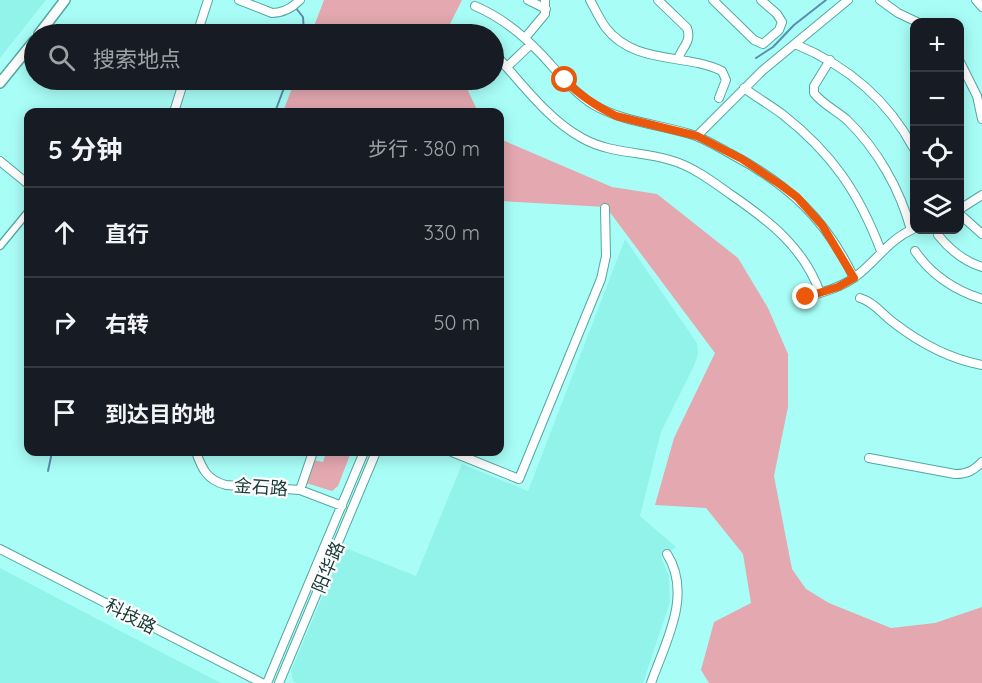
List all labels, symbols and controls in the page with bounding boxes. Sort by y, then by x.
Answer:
map controls [910,18,964,234]
button: + [910,18,964,72]
search box [24,24,504,90]
icon: search [45,41,78,74]
text: 搜索地点 [93,45,181,73]
route start [551,66,577,92]
button: − [910,72,964,126]
button: locate [910,126,964,180]
text: 5 分钟 [48,133,122,166]
text: 步行 · 380 m [368,136,480,161]
button: layers [910,180,964,234]
icon: ahead [48,216,81,249]
text: 直行 [105,220,149,248]
text: 330 m [423,220,480,245]
route end [792,283,818,309]
icon: right [48,306,81,339]
text: 右转 [105,310,149,338]
text: 50 m [434,310,480,335]
icon: arrive [48,396,81,429]
text: 到达目的地 [105,400,215,428]
street label: 金石路 [233,474,289,500]
street label: 阳华路 [307,538,349,596]
street label: 科技路 [102,593,160,639]

